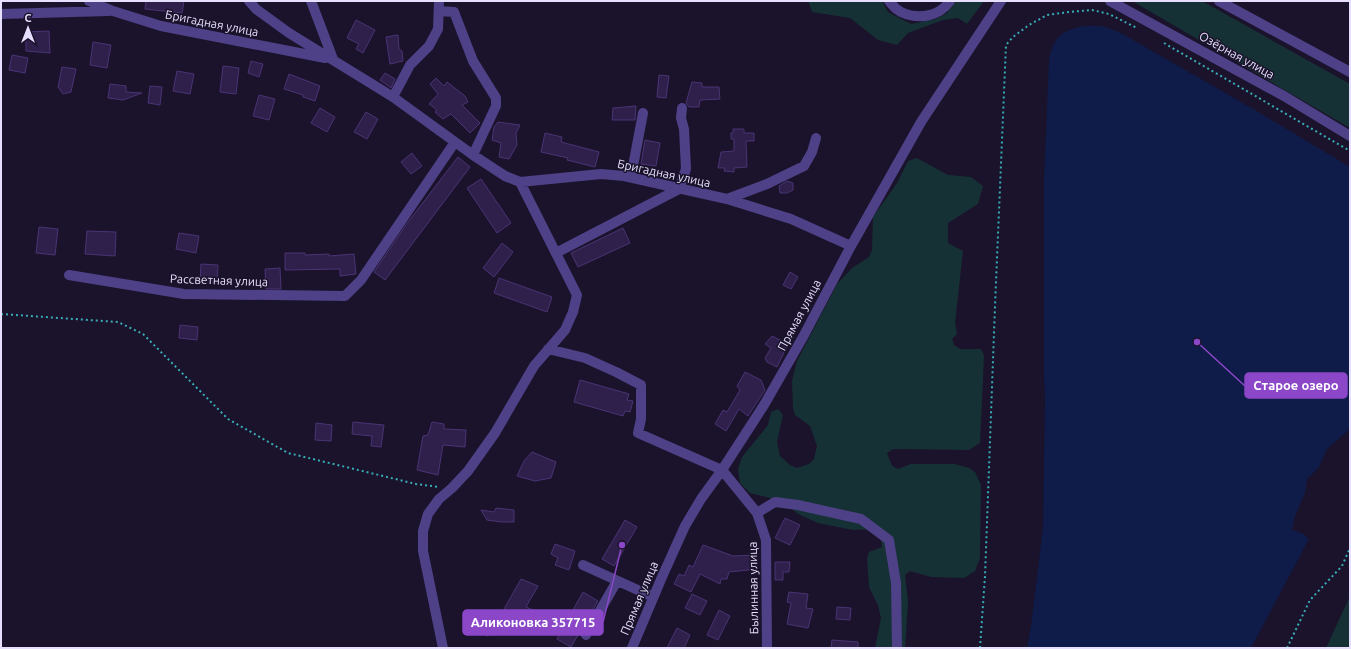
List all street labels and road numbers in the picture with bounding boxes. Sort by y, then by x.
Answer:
street label: Бригадная улица [164,8,260,38]
street label: Озёрная улица [1197,29,1277,81]
street label: Бригадная улица [616,157,712,189]
street label: Рассветная улица [170,272,268,288]
street label: Прямая улица [775,277,823,353]
street label: Былинная улица [746,542,760,634]
street label: Прямая улица [618,559,660,637]

